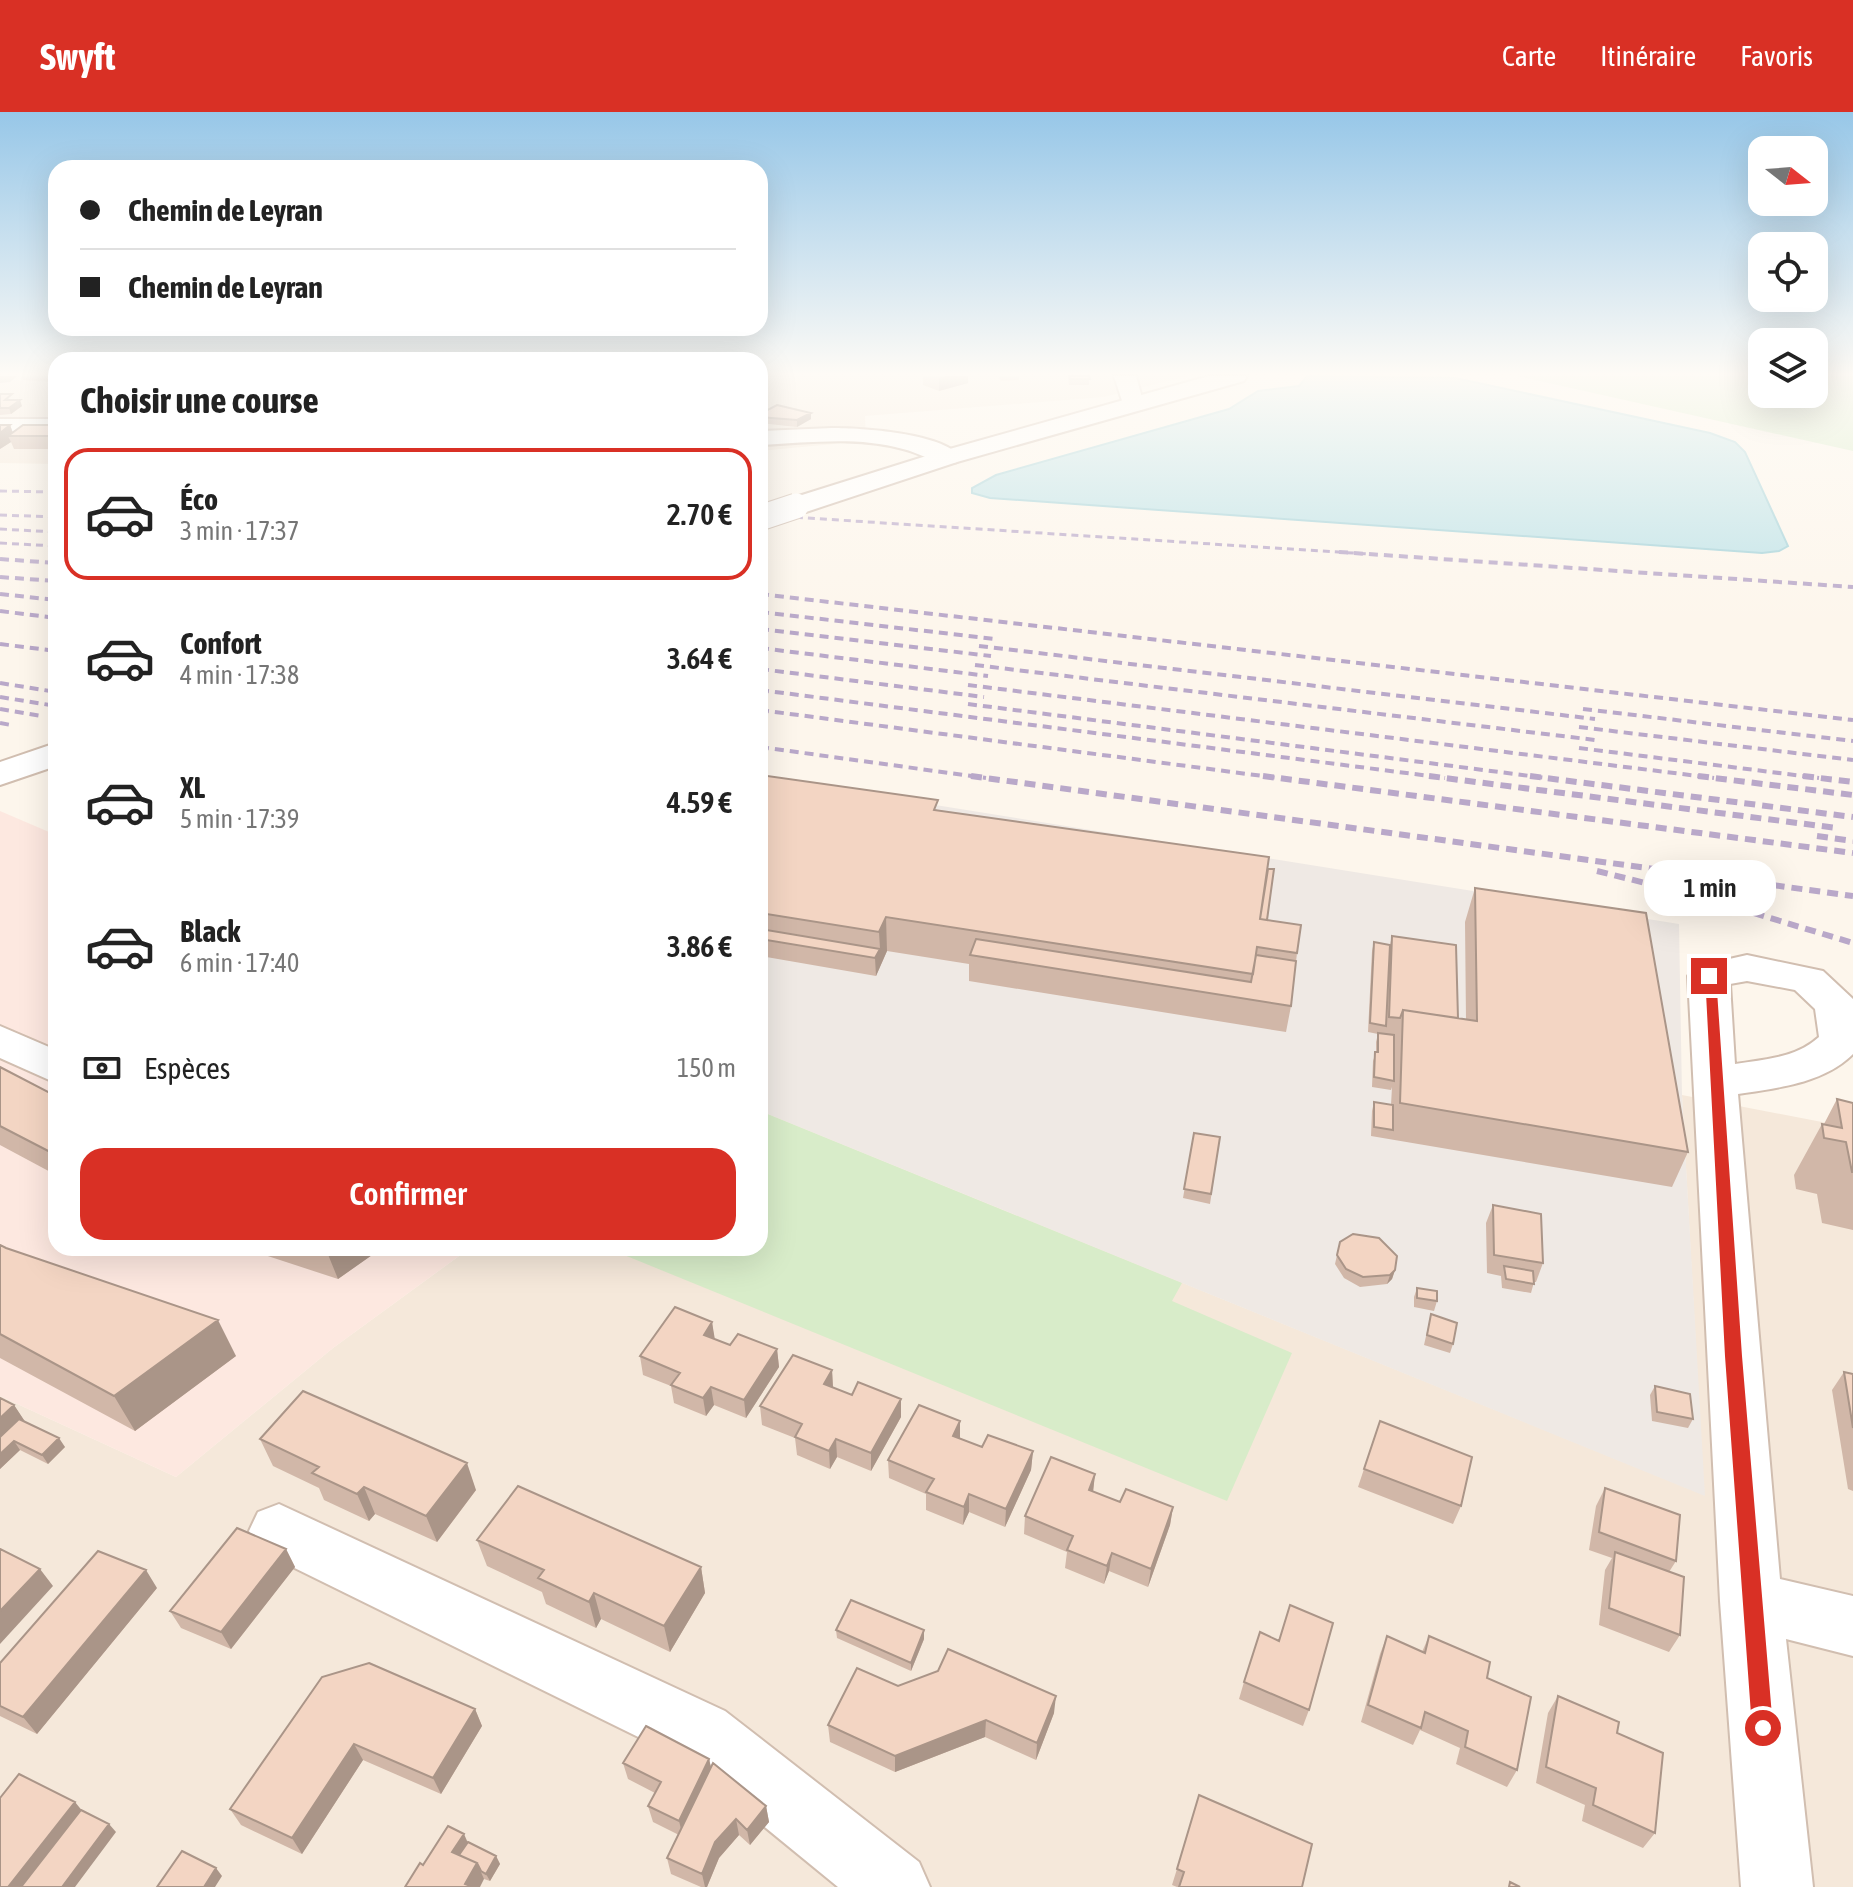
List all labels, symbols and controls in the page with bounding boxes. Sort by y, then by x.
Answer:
text: Swyft [40,35,115,78]
text: Carte [1502,40,1556,72]
text: Itinéraire [1600,40,1696,72]
text: Favoris [1740,40,1813,72]
north arrow [1748,136,1828,216]
map controls [1748,136,1828,408]
text: Chemin de Leyran [128,193,323,227]
button: locate [1748,232,1828,312]
text: Chemin de Leyran [128,270,323,304]
button: layers [1748,328,1828,408]
text: Choisir une course [80,379,319,421]
icon: car [84,478,156,550]
text: Éco [180,482,218,516]
text: 2.70 € [667,497,732,531]
text: 3 min · 17:37 [180,516,299,546]
icon: car [84,622,156,694]
text: Confort [180,626,262,660]
text: 3.64 € [667,641,732,675]
text: 4 min · 17:38 [180,660,299,690]
icon: car [84,766,156,838]
text: XL [180,770,205,804]
text: 4.59 € [667,785,732,819]
text: 5 min · 17:39 [180,804,299,834]
callout: 1 min [1643,860,1775,916]
text: 1 min [1683,873,1737,903]
icon: car [84,910,156,982]
text: Black [180,914,240,948]
text: 3.86 € [667,929,732,963]
text: 6 min · 17:40 [180,948,299,978]
route end [1691,958,1727,994]
icon: cash [80,1046,124,1090]
text: Espèces [144,1051,230,1085]
text: 150 m [677,1053,736,1083]
button: Confirmer [80,1148,736,1240]
route start [1745,1710,1781,1746]

